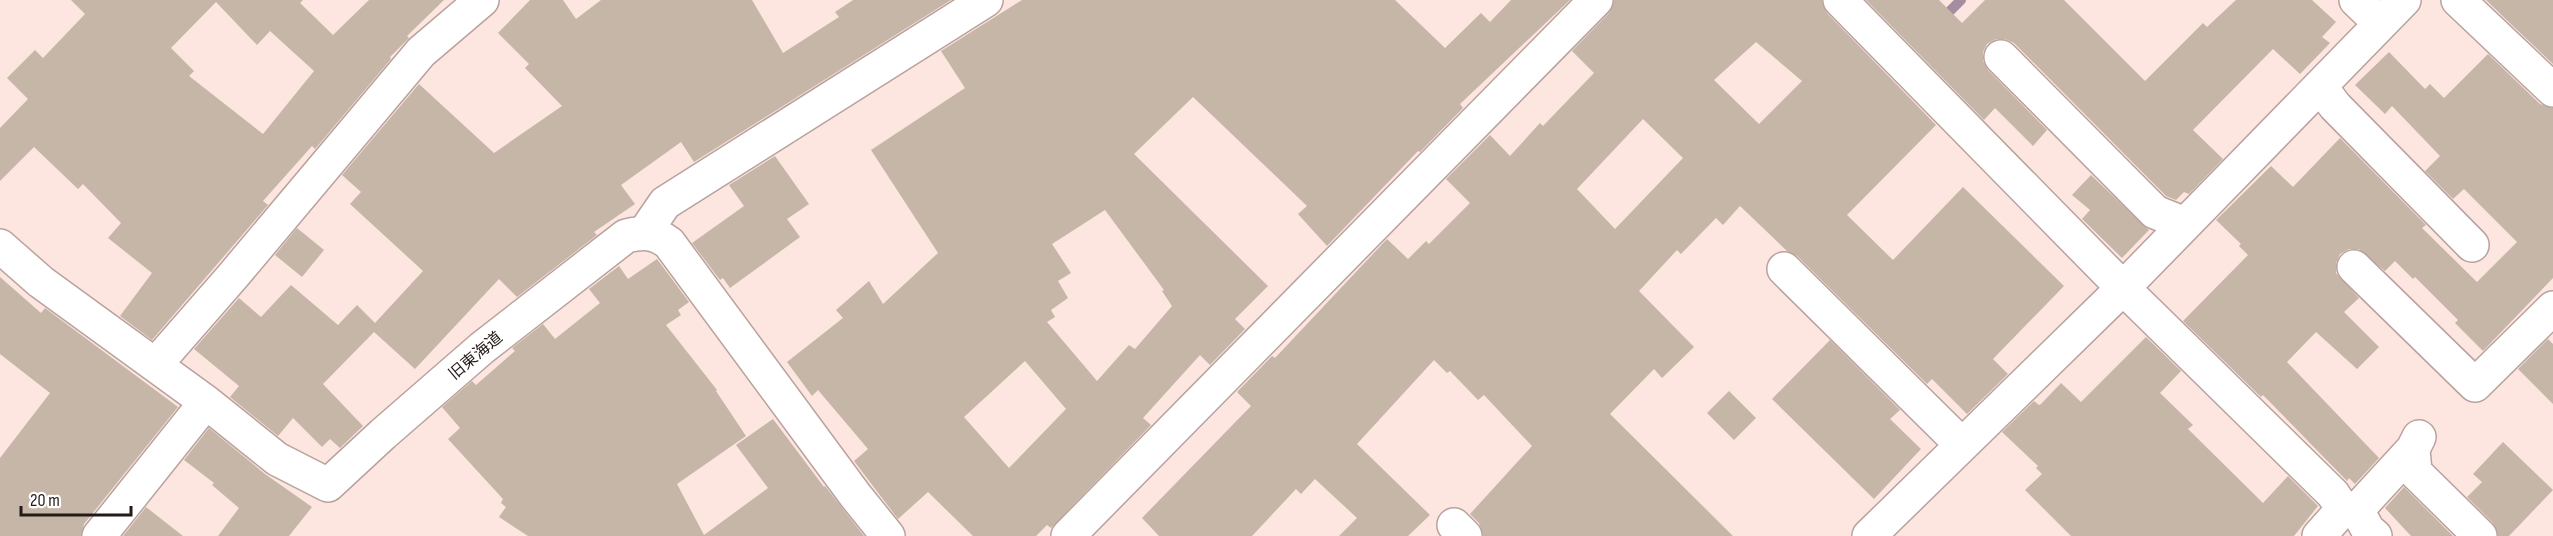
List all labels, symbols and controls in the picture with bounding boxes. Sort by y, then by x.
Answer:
street label: 旧東海道 [445,328,507,384]
scale bar [21,479,130,517]
text: 20 m [30,490,60,511]

